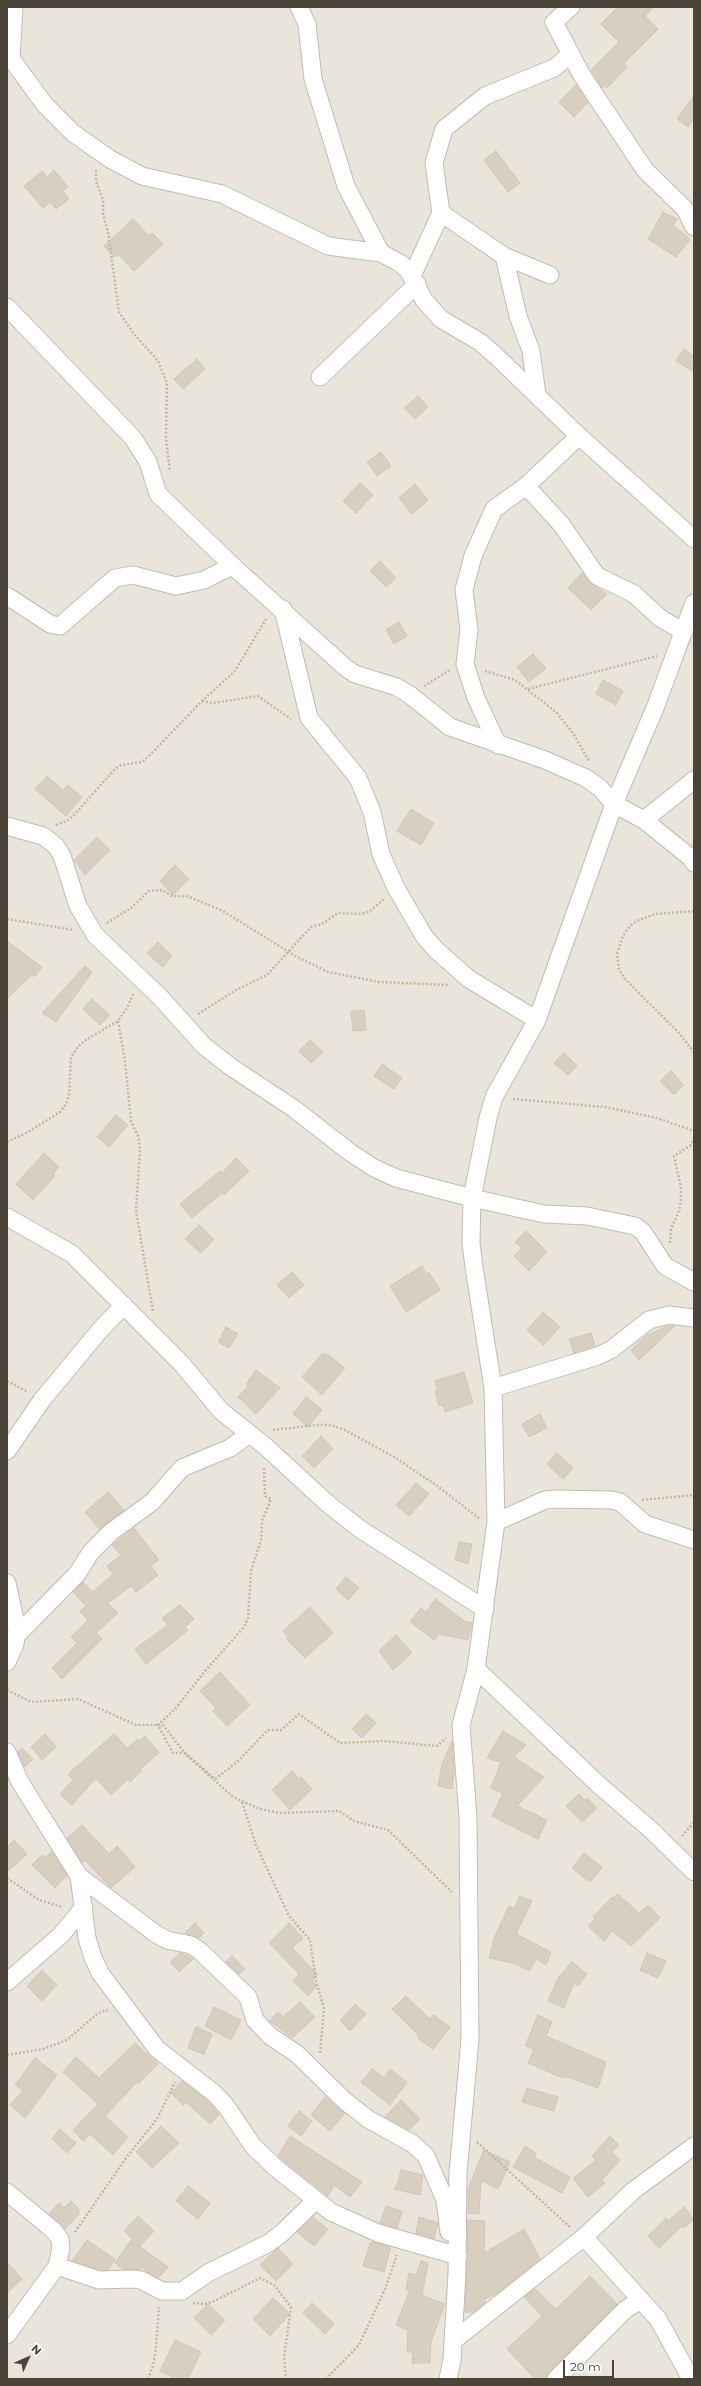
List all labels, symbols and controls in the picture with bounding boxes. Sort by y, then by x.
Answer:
north arrow [8,2338,48,2378]
text: N [28,2341,45,2358]
scale bar [565,2352,616,2378]
text: 20 m [570,2359,601,2374]

